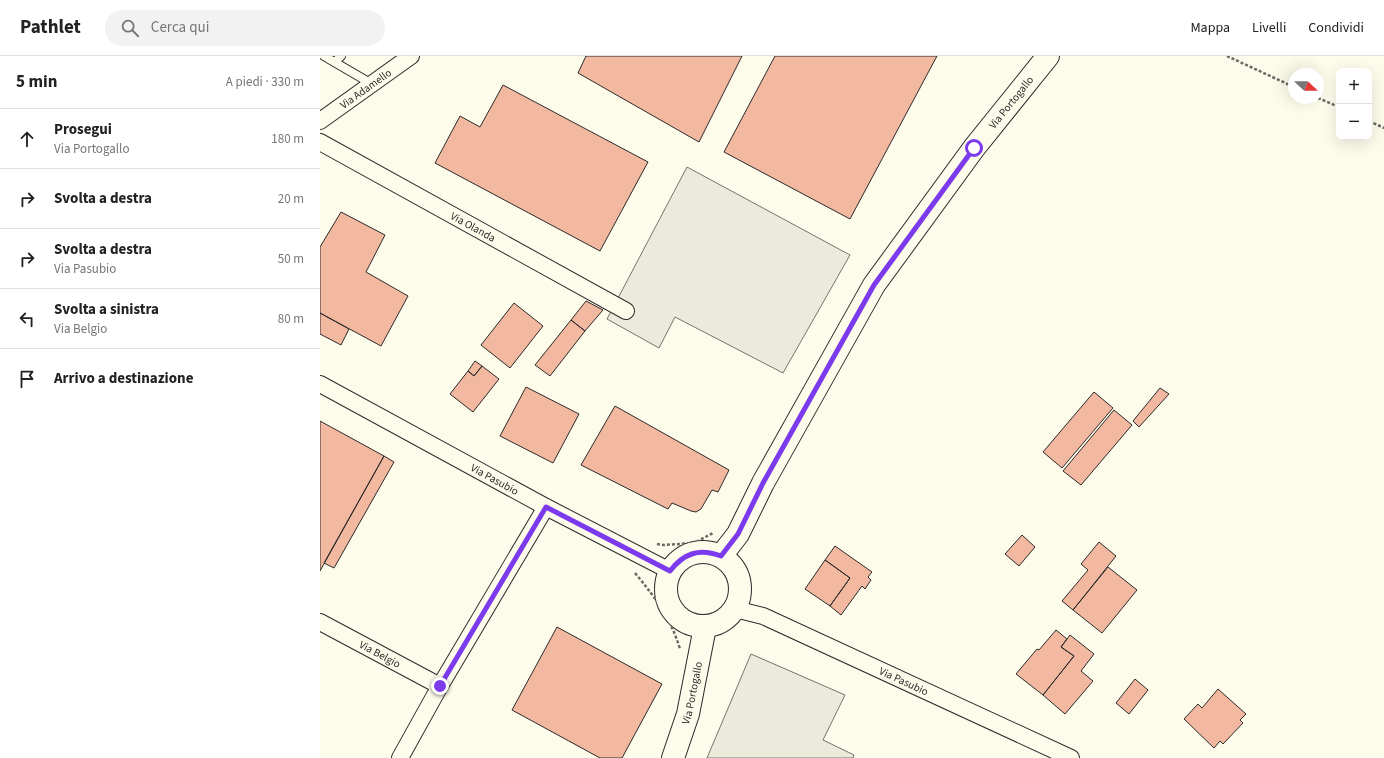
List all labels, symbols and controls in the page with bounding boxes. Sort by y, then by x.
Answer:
search box [105,10,385,46]
text: Pathlet [20,14,81,41]
icon: search [119,17,141,39]
text: Cerca qui [151,17,209,38]
text: Mappa [1190,18,1230,38]
text: Livelli [1252,18,1286,38]
text: Condividi [1308,18,1364,38]
street label: Via Adamello [337,65,395,112]
north arrow [1288,68,1324,104]
map controls [1336,68,1372,140]
button: + [1336,68,1372,104]
text: 5 min [16,70,57,94]
text: A piedi · 330 m [226,73,304,91]
street label: Via Portogallo [985,73,1037,132]
button: − [1336,104,1372,140]
text: Prosegui [54,119,112,140]
icon: ahead [16,128,38,150]
text: 180 m [271,130,304,148]
route start [965,139,983,157]
text: Via Portogallo [54,140,129,158]
icon: right [16,188,38,210]
text: Svolta a destra [54,188,152,209]
text: 20 m [278,190,304,208]
street label: Via Olanda [448,209,498,246]
text: Svolta a destra [54,239,152,260]
icon: right [16,248,38,270]
text: 50 m [278,250,304,268]
text: Via Pasubio [54,260,116,278]
text: Svolta a sinistra [54,299,159,320]
icon: left [16,308,38,330]
text: 80 m [278,310,304,328]
text: Via Belgio [54,320,107,338]
icon: arrive [16,368,38,390]
text: Arrivo a destinazione [54,368,193,389]
street label: Via Pasubio [468,460,521,499]
street label: Via Belgio [356,637,403,672]
street label: Via Portogallo [678,660,706,726]
street label: Via Pasubio [877,664,931,699]
route end [431,677,449,695]

